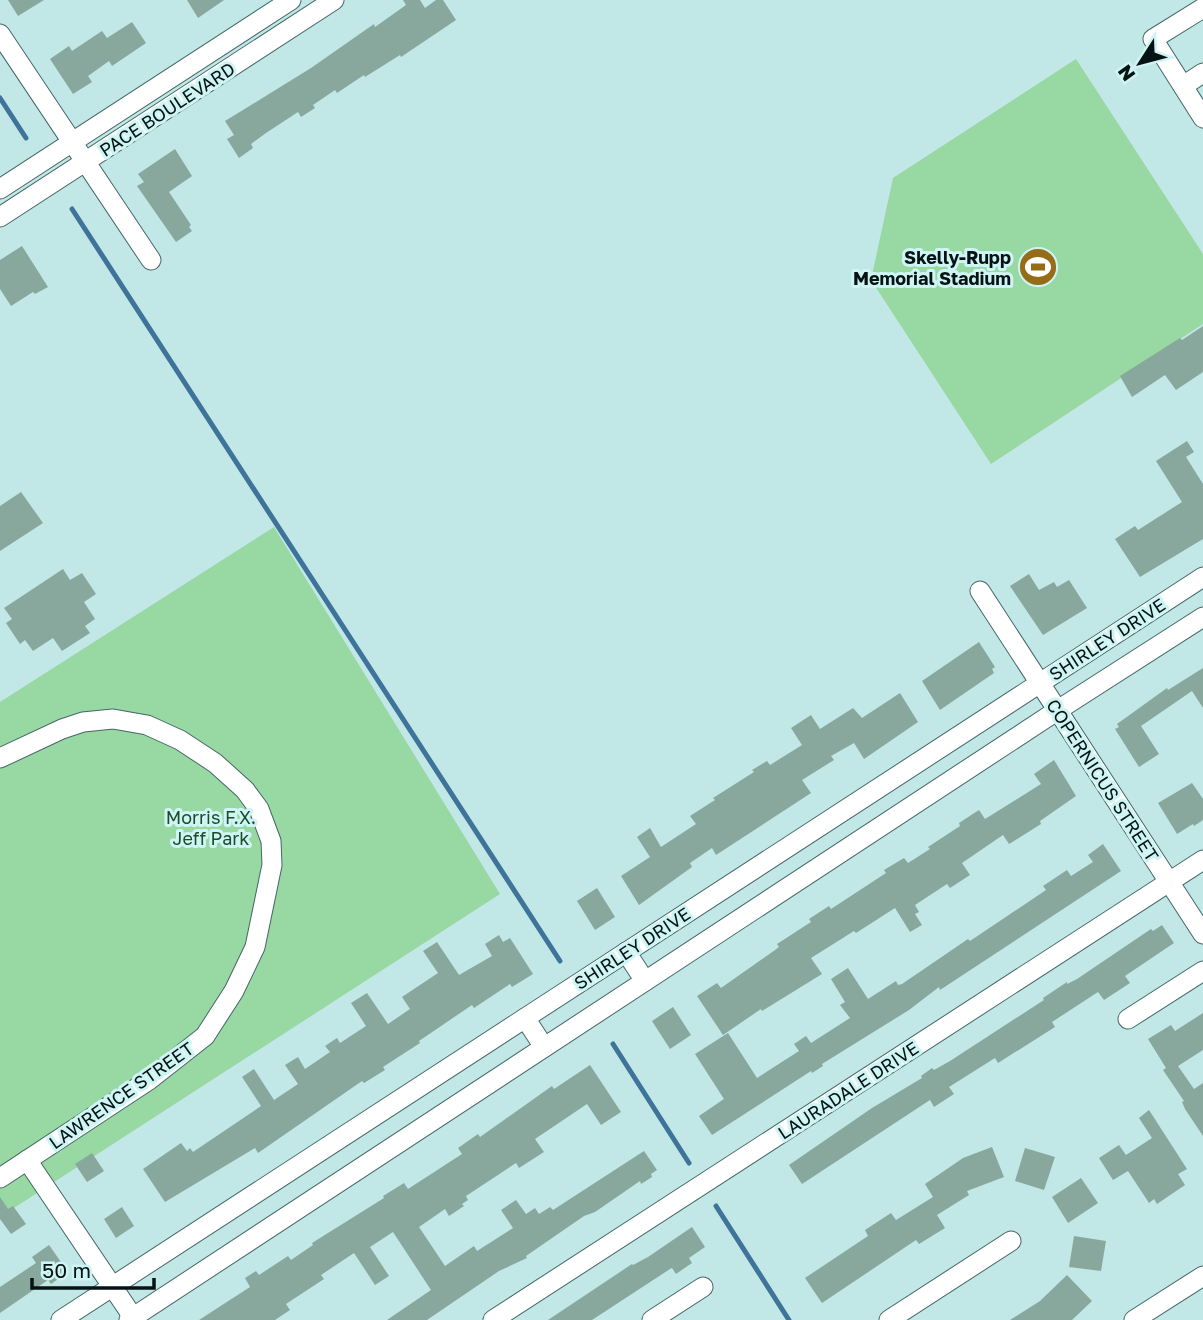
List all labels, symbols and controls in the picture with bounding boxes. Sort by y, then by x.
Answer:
north arrow [1105,28,1175,98]
street label: PACE BOULEVARD [95,57,239,161]
text: N [1112,61,1139,86]
place label: Skelly-Rupp Memorial Stadium [853,246,1011,289]
sports icon: Skelly-Rupp Memorial Stadium [1017,246,1059,288]
street label: SHIRLEY DRIVE [1045,593,1169,685]
street label: COPERNICUS STREET [1042,695,1164,865]
park label: Morris F.X. Jeff Park [166,806,256,849]
street label: SHIRLEY DRIVE [570,902,694,994]
street label: LAURADALE DRIVE [774,1036,922,1144]
street label: LAWRENCE STREET [44,1037,198,1153]
scale bar [32,1246,154,1290]
text: 50 m [42,1257,91,1283]

